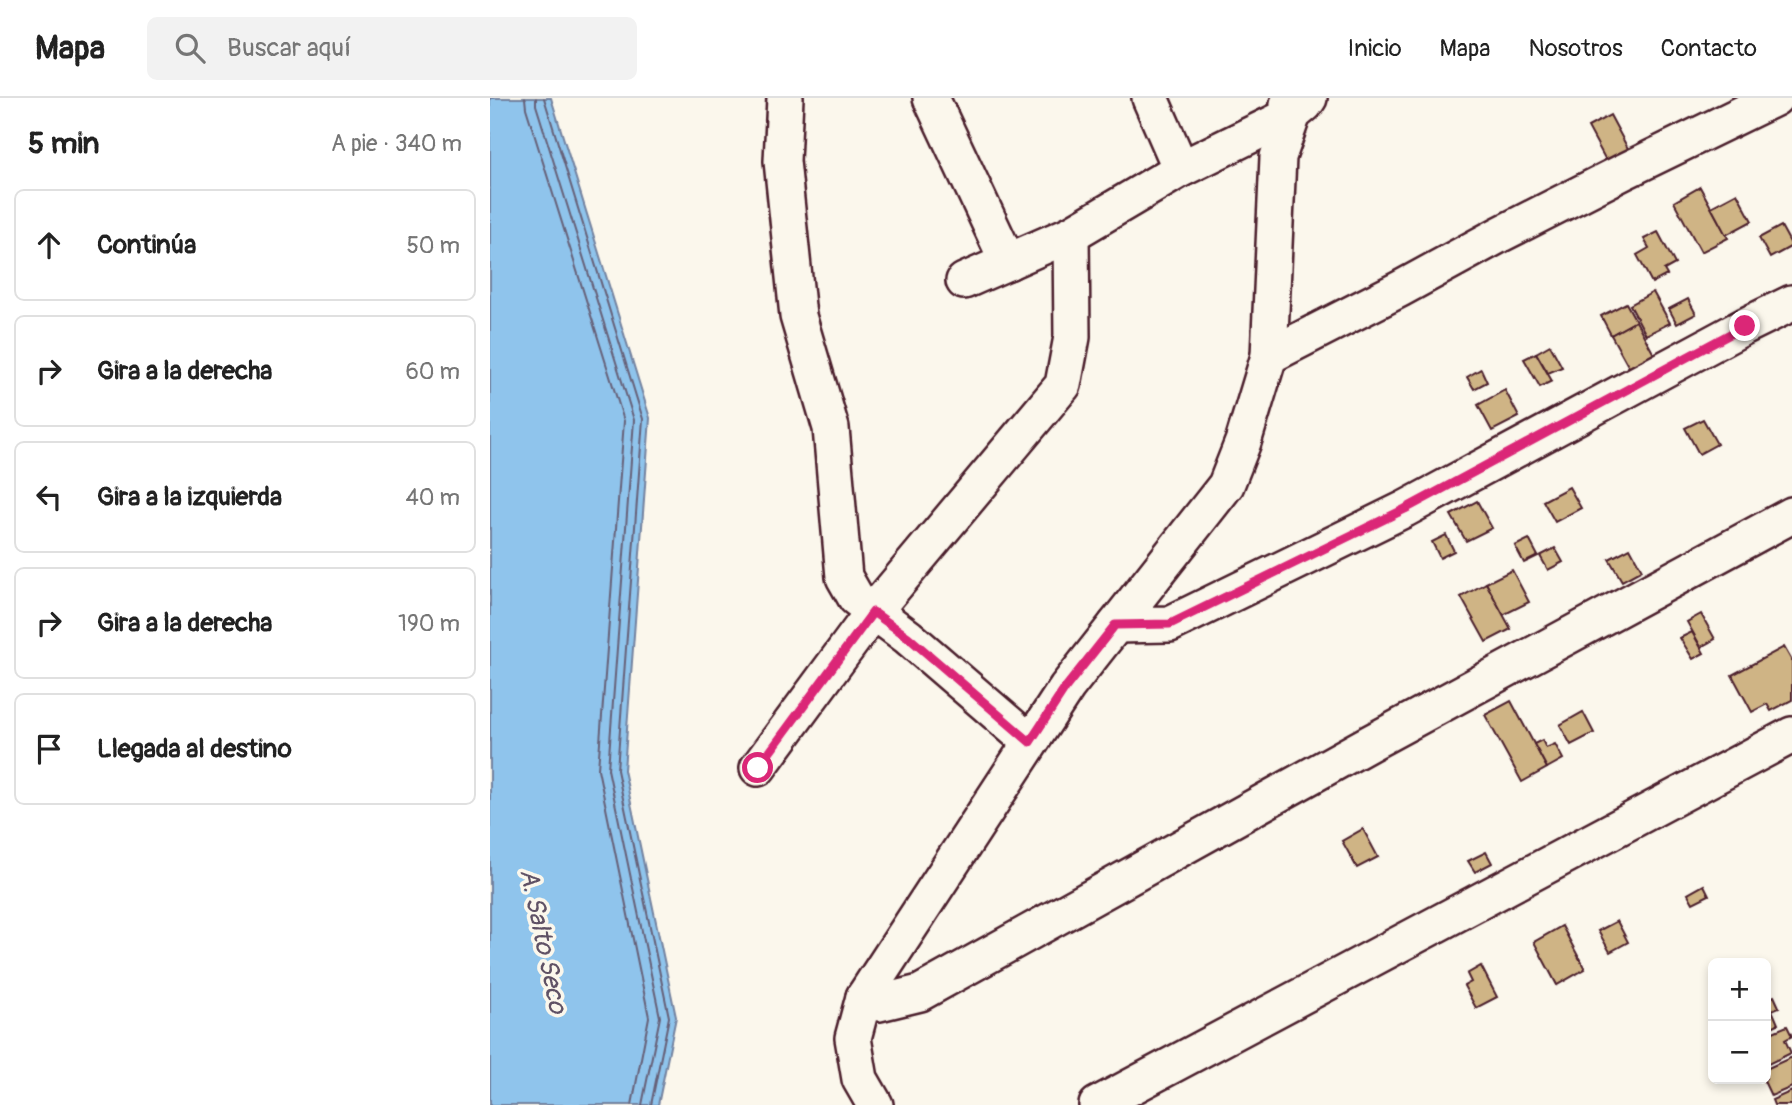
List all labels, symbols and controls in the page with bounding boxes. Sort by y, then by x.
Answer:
search box [147,17,637,80]
text: Mapa [35,28,105,69]
icon: search [171,29,209,67]
text: Buscar aquí [227,32,351,64]
text: Inicio [1348,34,1402,63]
text: Mapa [1440,34,1491,63]
text: Nosotros [1529,34,1623,63]
text: Contacto [1661,34,1757,63]
text: 5 min [28,125,99,162]
text: A pie · 340 m [331,129,462,158]
icon: ahead [30,226,68,264]
text: Continúa [97,229,196,261]
text: 50 m [406,231,460,260]
route end [1729,310,1760,341]
icon: right [30,352,68,390]
text: Gira a la derecha [97,355,272,387]
text: 60 m [405,357,460,386]
icon: left [30,478,68,516]
text: Gira a la izquierda [97,481,282,513]
text: 40 m [406,483,460,512]
icon: right [30,604,68,642]
text: Gira a la derecha [97,607,272,639]
text: 190 m [398,609,460,638]
icon: arrive [30,730,68,768]
text: Llegada al destino [97,733,292,765]
route start [742,752,773,783]
water label: A. Salto Seco [512,866,574,1018]
map controls [1708,958,1771,1084]
button: + [1708,958,1771,1021]
button: − [1708,1021,1771,1084]

